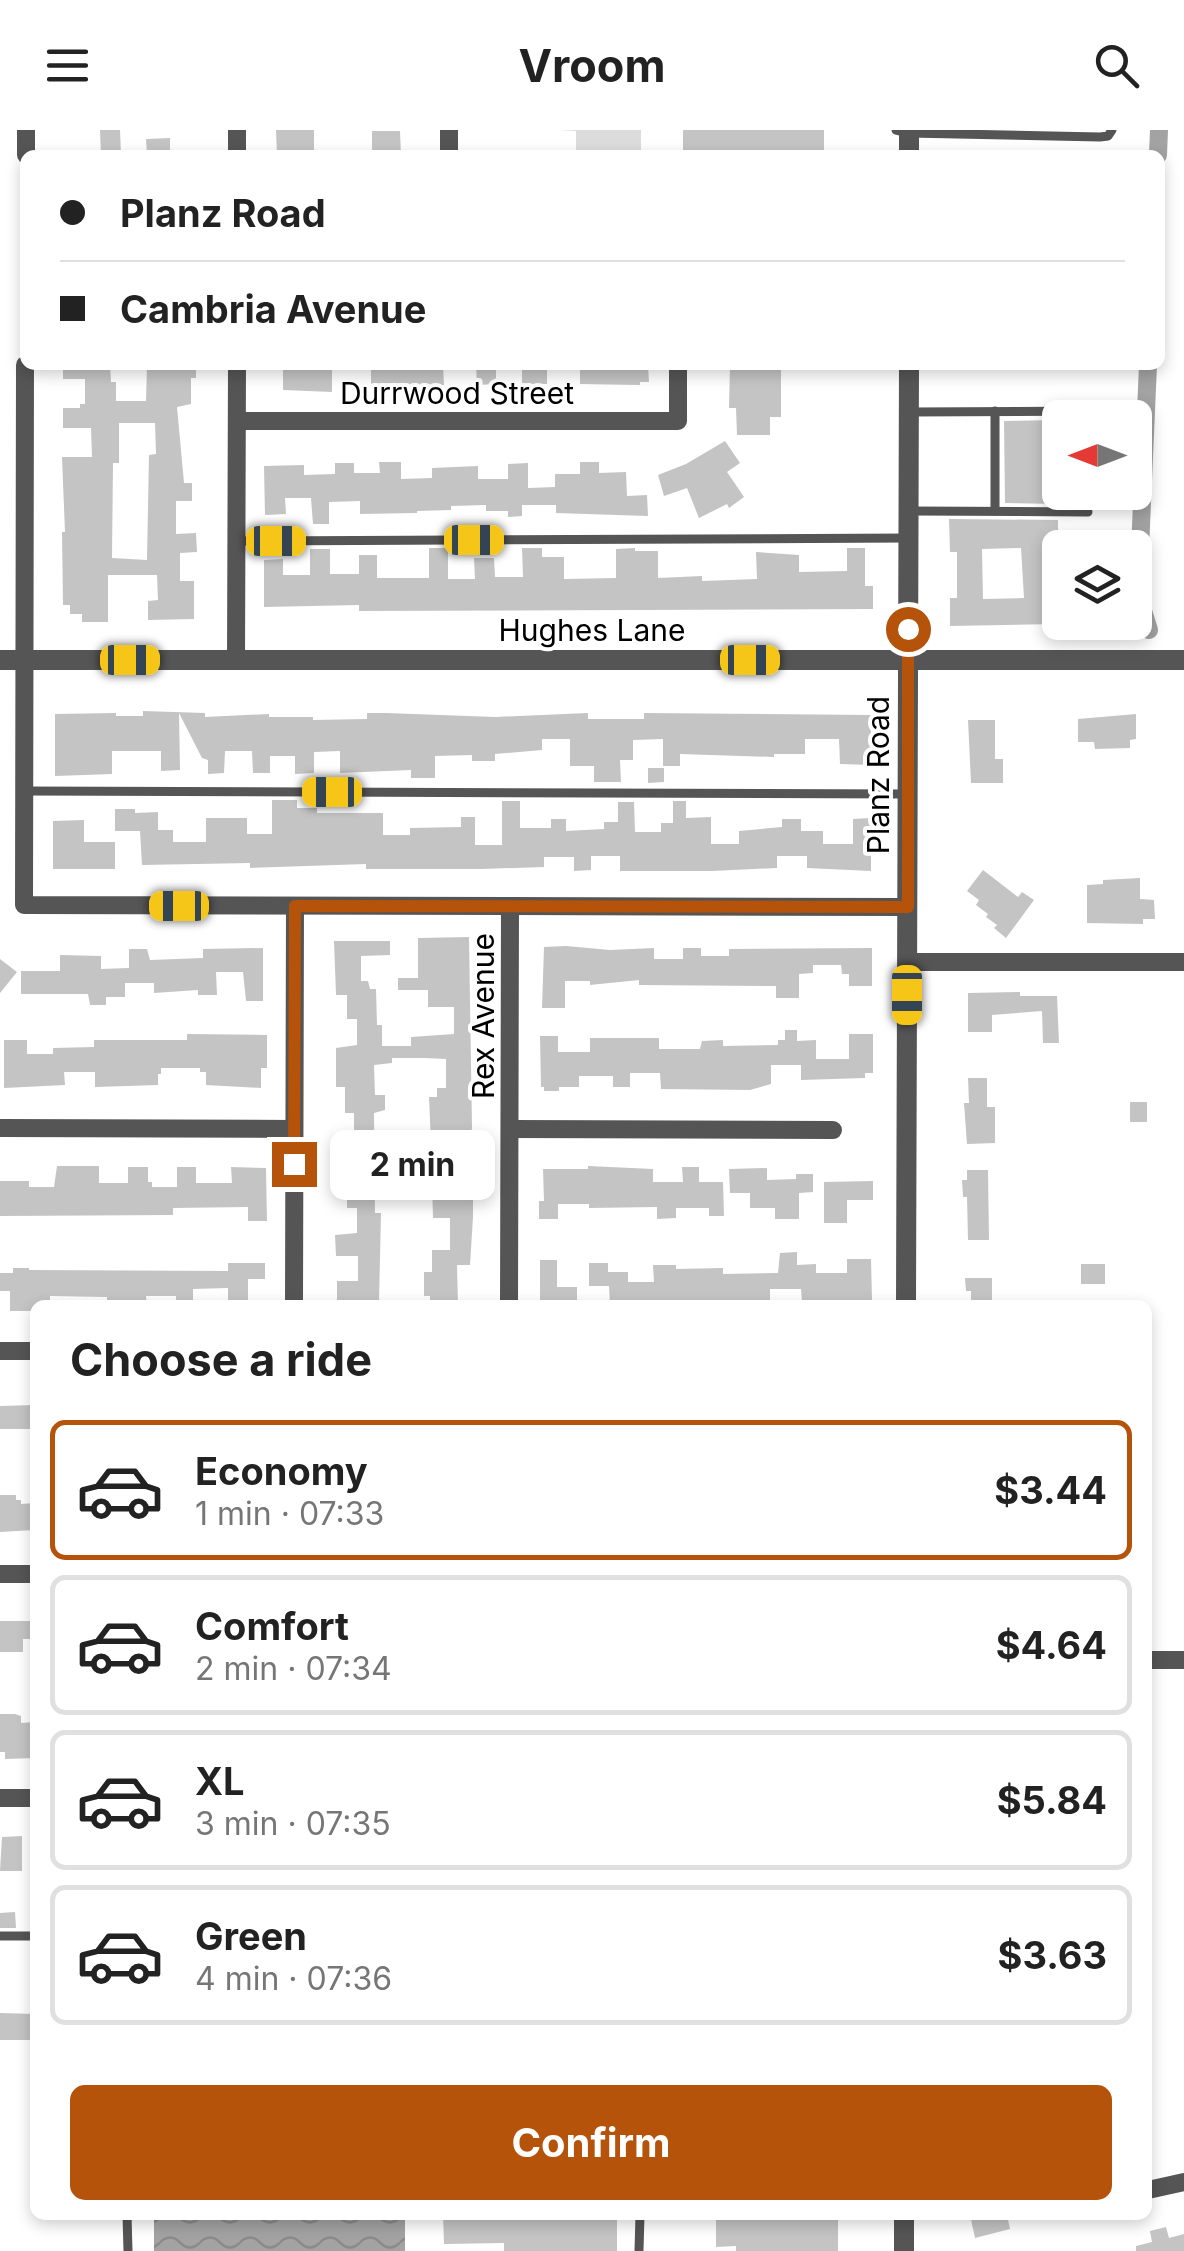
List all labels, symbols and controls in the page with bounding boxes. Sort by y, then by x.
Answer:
icon: menu [40,38,95,93]
text: Vroom [518,38,666,93]
icon: search [1089,38,1144,93]
text: Planz Road [120,190,326,236]
text: Cambria Avenue [120,286,426,332]
street label: Durrwood Street [340,375,574,411]
north arrow [1042,400,1152,510]
map controls [1042,400,1152,640]
car [444,525,504,555]
car [246,526,306,556]
button: layers [1042,530,1152,640]
route start [886,607,931,652]
street label: Hughes Lane [499,612,685,648]
car [100,645,160,675]
car [720,645,780,675]
street label: Planz Road [860,696,896,854]
car [302,777,362,807]
car [149,891,209,921]
street label: Rex Avenue [465,933,501,1099]
car [892,965,922,1025]
callout: 2 min [329,1129,494,1199]
route end [272,1142,317,1187]
text: 2 min [370,1145,455,1184]
text: Choose a ride [70,1332,372,1387]
icon: car [75,1445,165,1535]
text: Economy [195,1448,368,1494]
text: $3.44 [994,1467,1107,1513]
text: 1 min · 07:33 [195,1494,384,1533]
icon: car [75,1600,165,1690]
text: Comfort [195,1603,349,1649]
text: $4.64 [996,1622,1107,1668]
text: 2 min · 07:34 [195,1649,392,1688]
icon: car [75,1755,165,1845]
text: XL [195,1758,245,1804]
text: $5.84 [997,1777,1107,1823]
text: 3 min · 07:35 [195,1804,391,1843]
icon: car [75,1910,165,2000]
text: Green [195,1913,307,1959]
text: $3.63 [998,1932,1107,1978]
text: 4 min · 07:36 [195,1959,392,1998]
button: Confirm [70,2085,1112,2200]

